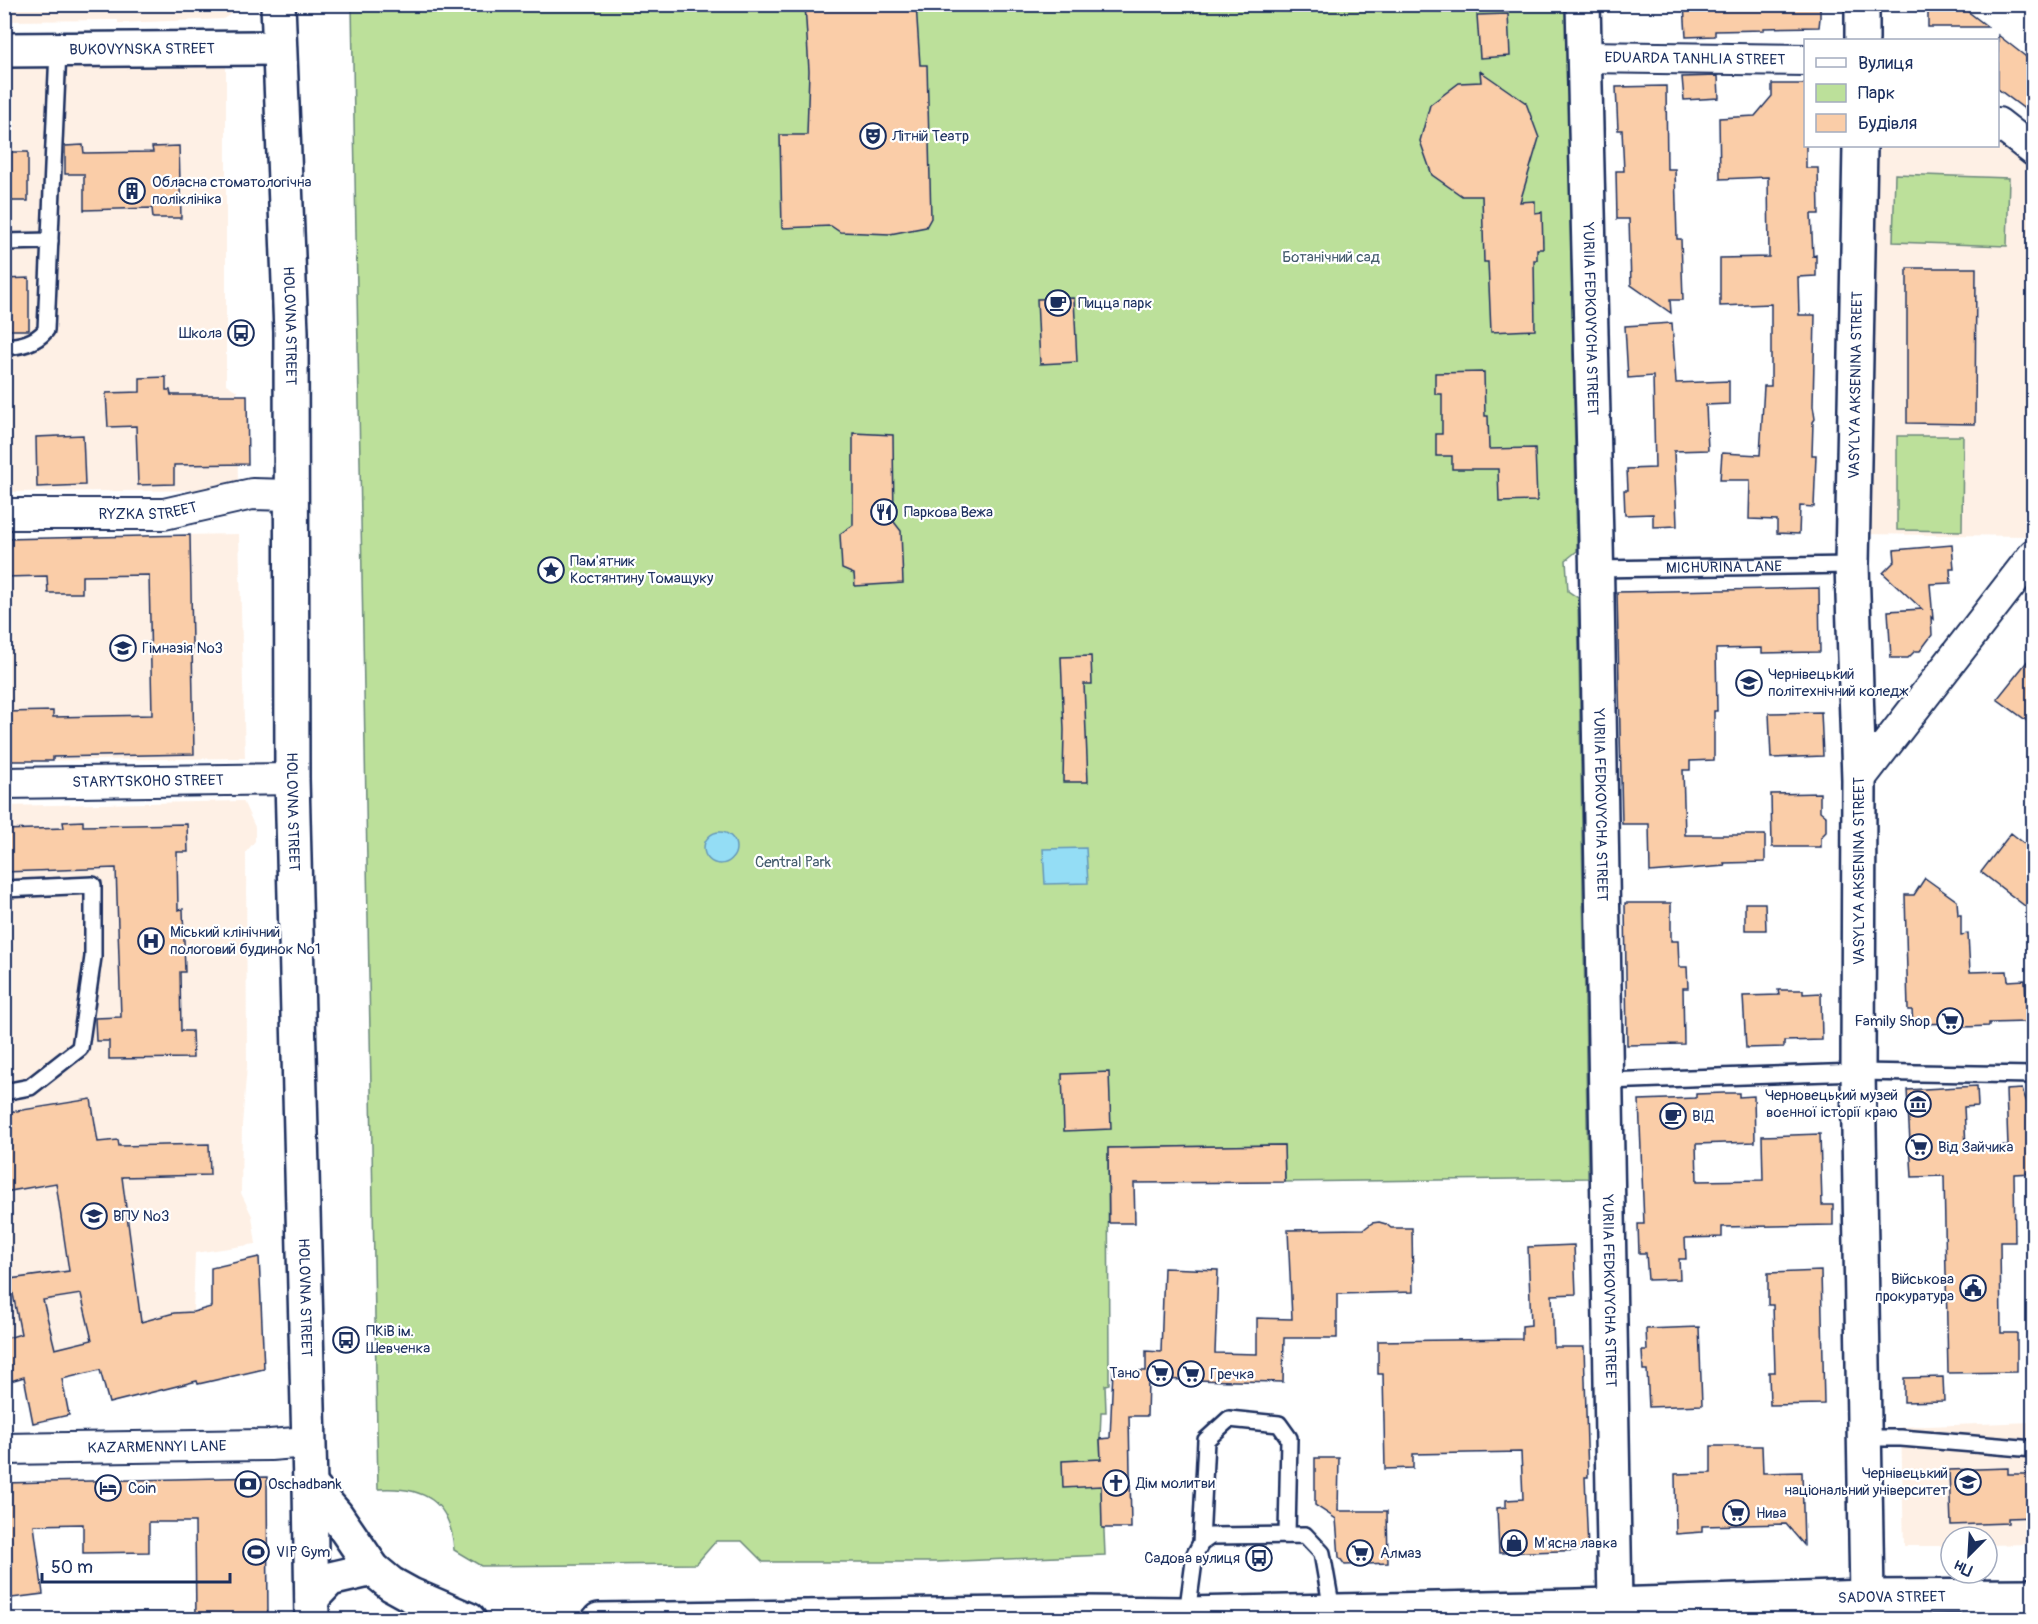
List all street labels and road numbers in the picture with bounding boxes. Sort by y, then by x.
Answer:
street label: BUKOVYNSKA STREET [69,39,215,59]
street label: EDUARDA TANHLIA STREET [1605,48,1785,69]
street label: YURIIA FEDKOVYCHA STREET [1579,221,1602,416]
street label: HOLOVNA STREET [279,266,301,385]
street label: VASYLYA AKSENINA STREET [1845,291,1867,479]
street label: RYZKA STREET [98,497,199,524]
street label: MICHURINA LANE [1666,557,1782,577]
street label: YURIIA FEDKOVYCHA STREET [1589,707,1612,901]
street label: HOLOVNA STREET [282,752,304,871]
street label: STARYTSKOHO STREET [72,770,224,792]
street label: VASYLYA AKSENINA STREET [1850,777,1869,965]
street label: YURIIA FEDKOVYCHA STREET [1598,1193,1621,1387]
street label: HOLOVNA STREET [294,1238,316,1357]
street label: KAZARMENNYI LANE [87,1436,227,1457]
street label: SADOVA STREET [1837,1587,1946,1607]

